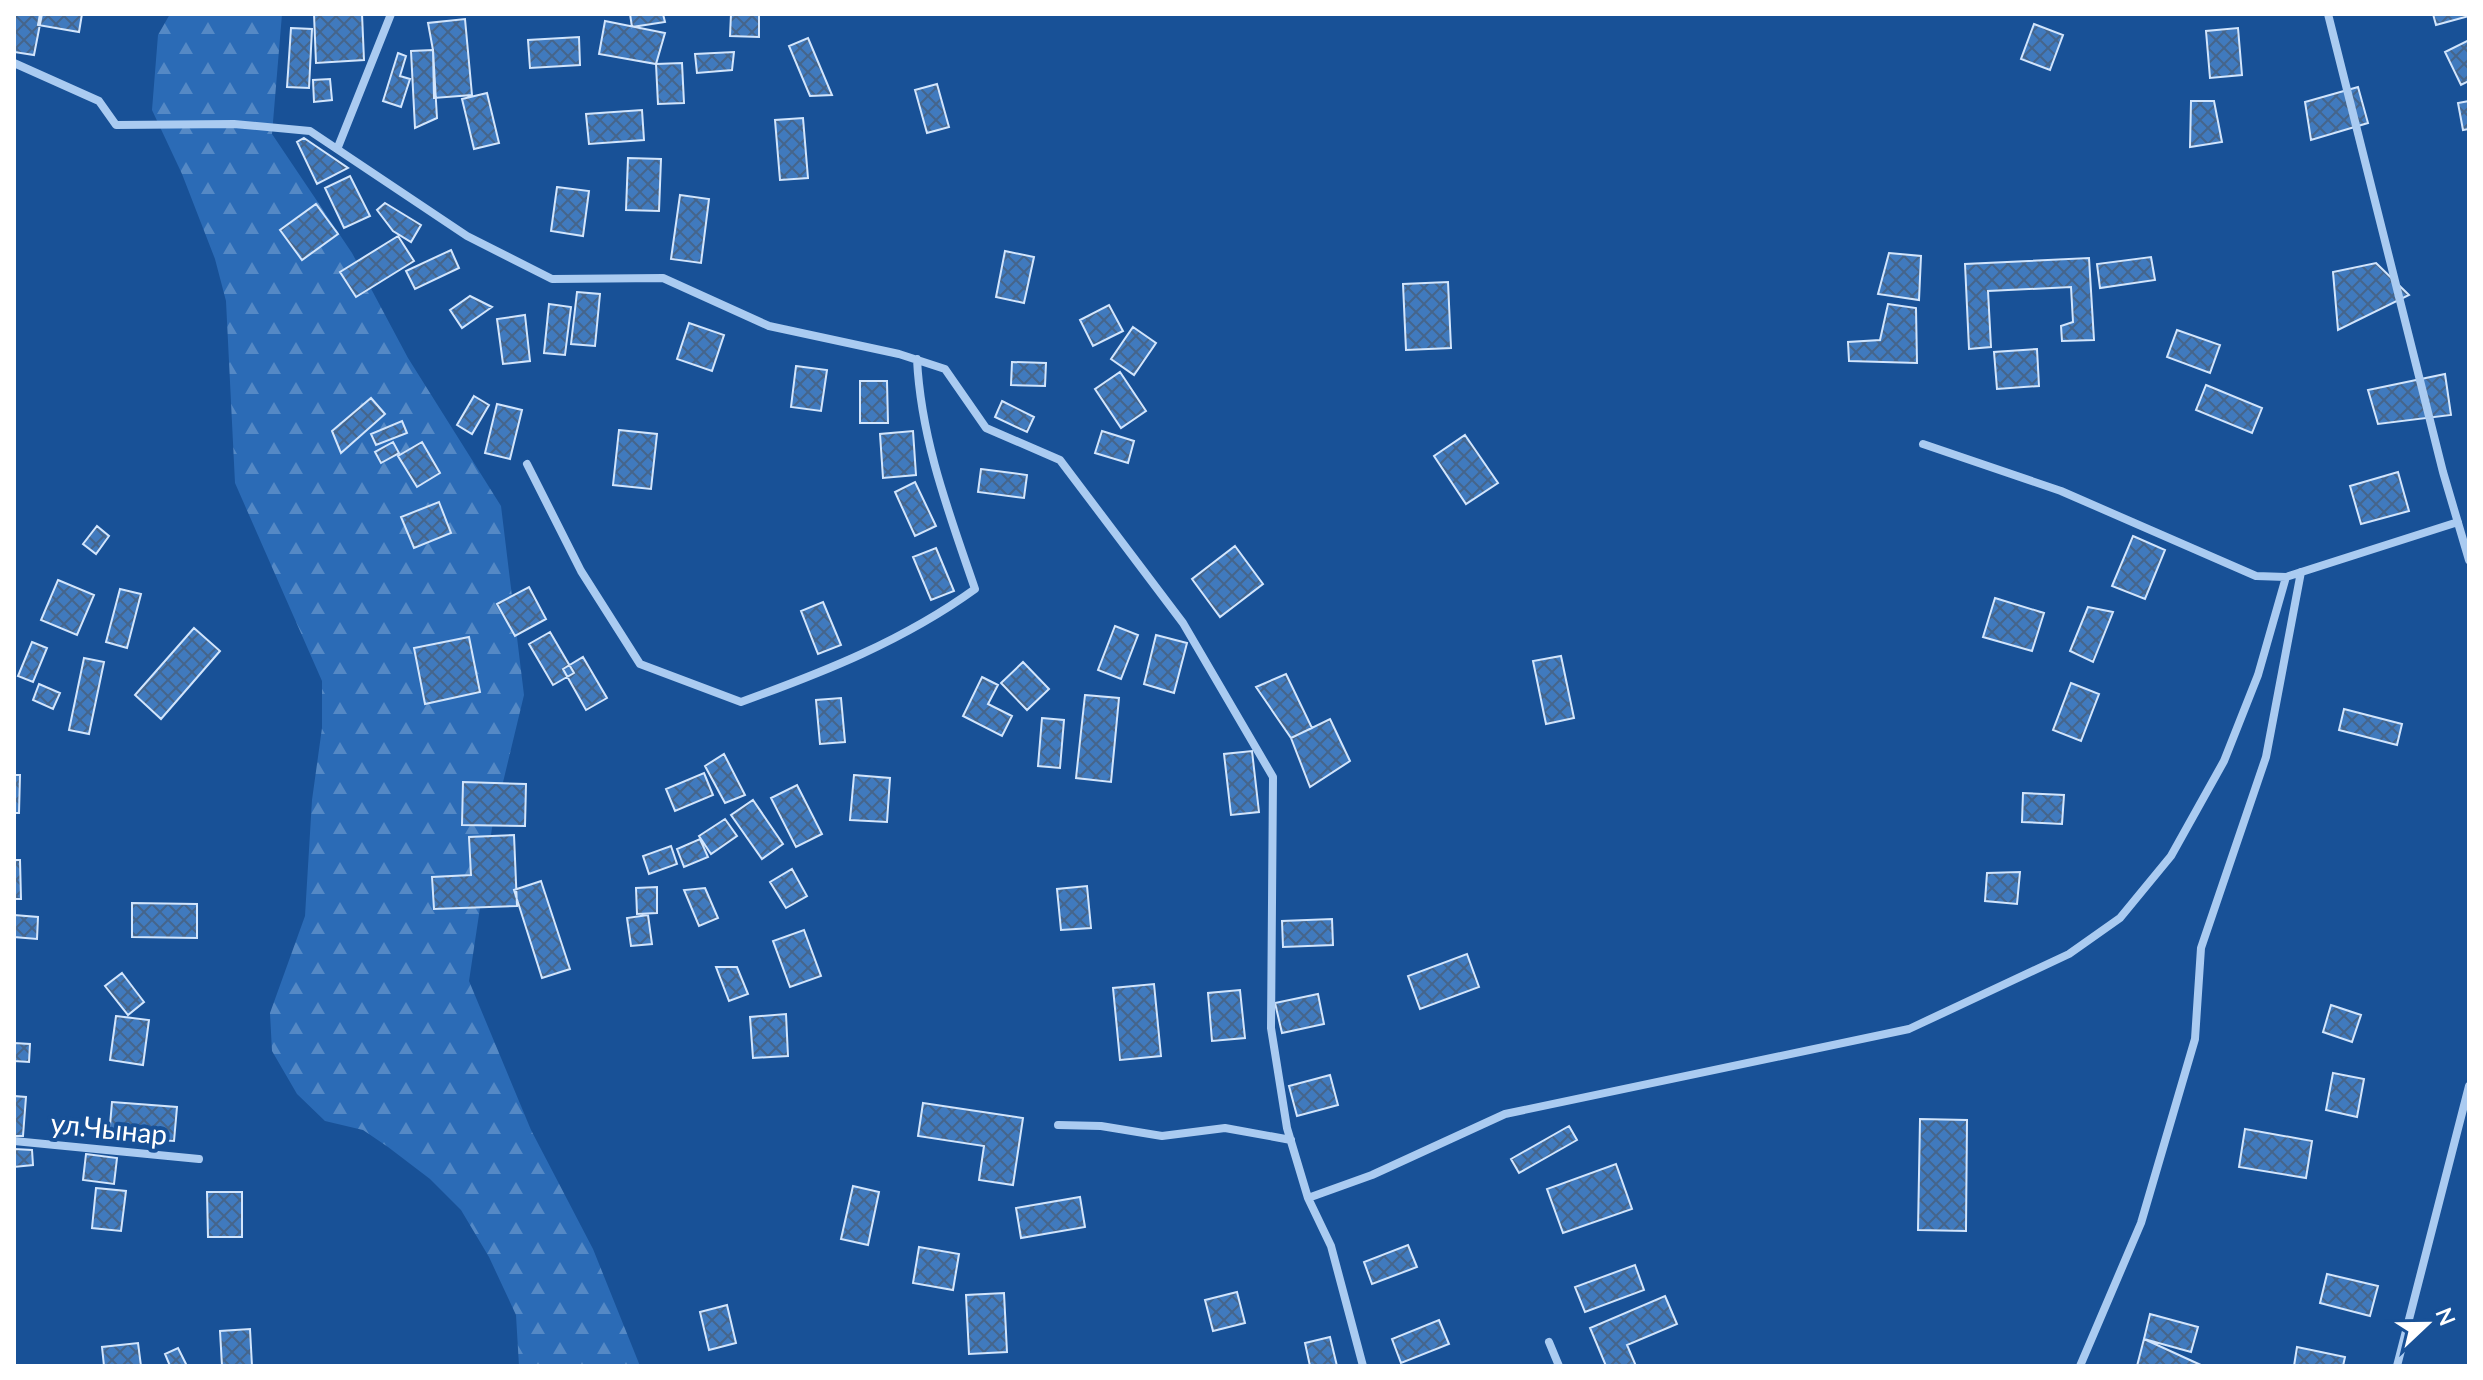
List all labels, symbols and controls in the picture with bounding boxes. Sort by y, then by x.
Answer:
street label: ул.Чынар [49,1105,169,1151]
north arrow [2387,1284,2467,1364]
text: N [2430,1303,2462,1329]

